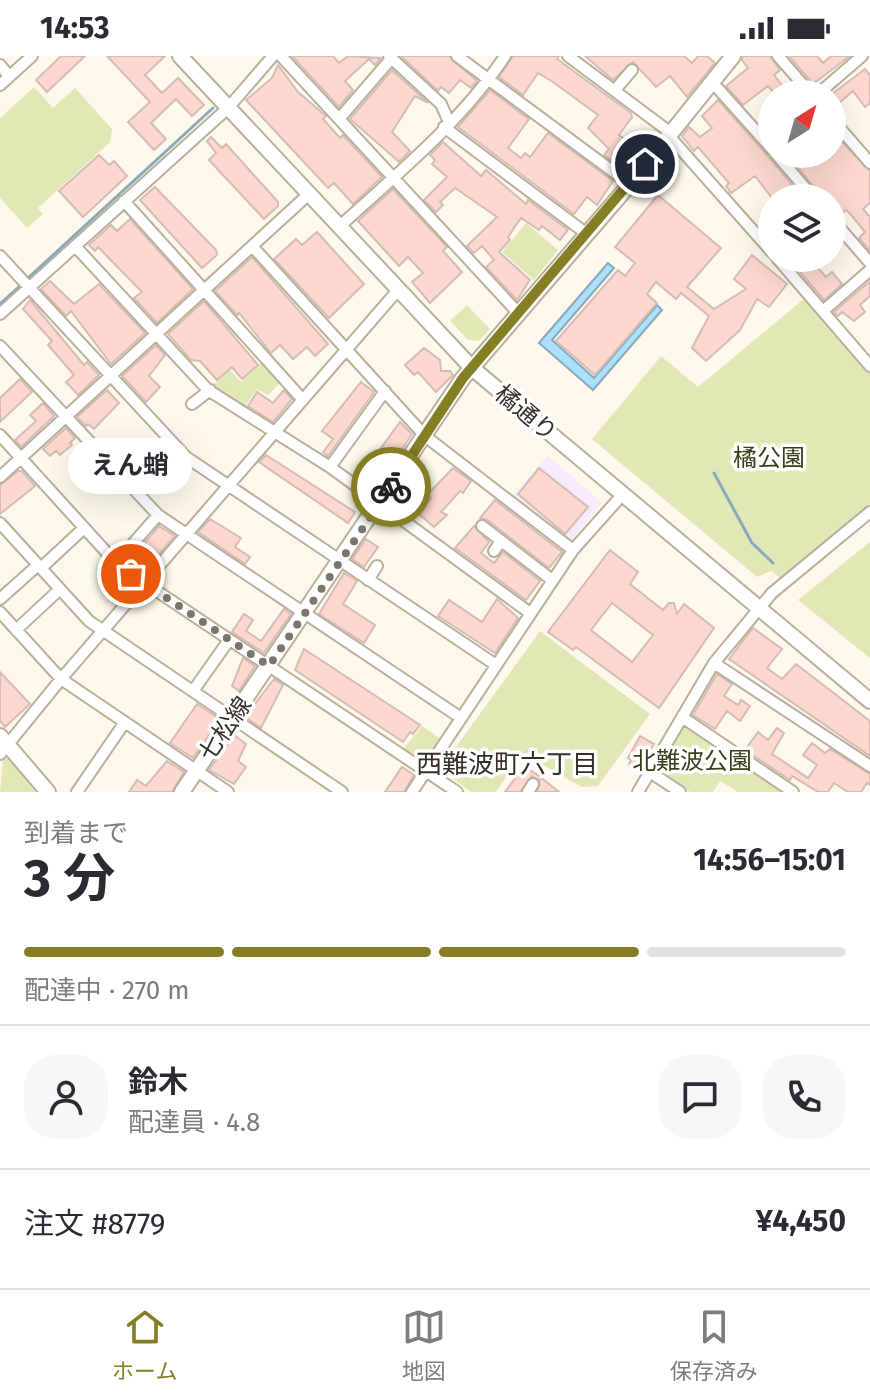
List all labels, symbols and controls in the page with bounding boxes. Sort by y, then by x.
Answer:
text: 14:53 [40,10,110,46]
north arrow [758,80,846,168]
map controls [758,80,846,272]
pin [611,130,679,198]
icon: home [623,142,667,186]
button: layers [758,184,846,272]
street label: 橘通り [489,379,563,447]
callout: えん蛸 [69,438,193,494]
park label: 橘公園 [733,444,805,472]
courier [351,447,431,527]
text: えん蛸 [91,450,169,481]
icon: bike [369,465,413,509]
pin [97,540,165,608]
icon: bag [109,552,153,596]
street label: 七松線 [193,691,257,767]
park label: 北難波公園 [632,747,752,775]
district label: 西難波町六丁目 [416,749,598,780]
text: 到着まで [24,818,128,849]
text: 14:56–15:01 [693,842,846,878]
text: 3 分 [24,847,115,910]
text: 配達中 · 270 m [24,975,190,1006]
button: person [24,1055,108,1139]
button: chat [658,1055,742,1139]
button: phone [762,1055,846,1139]
text: 鈴木 [128,1064,188,1100]
text: 配達員 · 4.8 [128,1107,260,1138]
text: ¥4,450 [756,1203,846,1239]
text: 注文 #8779 [24,1206,165,1242]
tab: ホーム [112,1305,177,1385]
tab: 地図 [402,1305,446,1385]
tab: 保存済み [670,1305,758,1385]

